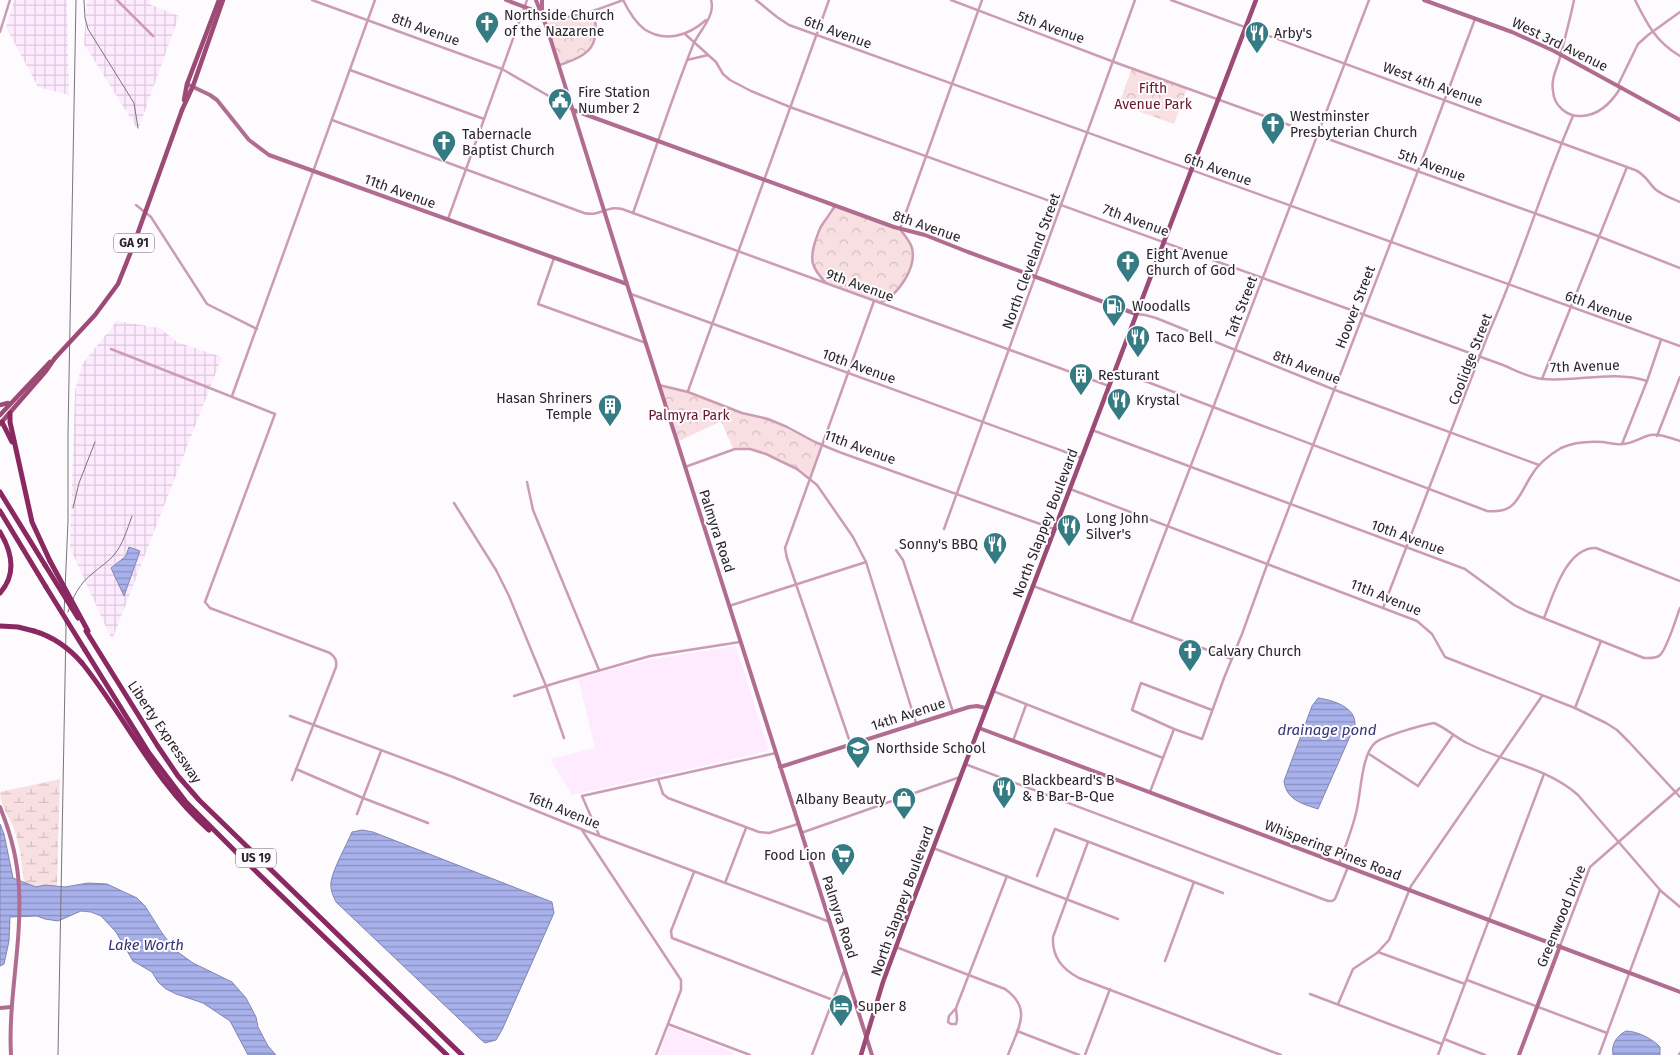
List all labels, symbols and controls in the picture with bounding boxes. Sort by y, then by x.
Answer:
place label: Northside Church of the Nazarene [504,7,615,40]
street label: 5th Avenue [1015,7,1087,47]
street label: 8th Avenue [389,9,462,50]
church icon: Northside Church of the Nazarene [474,10,500,44]
street label: 6th Avenue [802,12,874,53]
street label: West 3rd Avenue [1509,14,1611,75]
restaurant icon: Arby's [1244,20,1270,54]
place label: Arby's [1274,25,1312,42]
street label: West 4th Avenue [1380,58,1485,110]
park label: Fifth Avenue Park [1114,80,1193,113]
place label: Fire Station Number 2 [578,84,650,117]
public building icon: Fire Station Number 2 [547,87,573,121]
place label: Westminster Presbyterian Church [1290,108,1417,141]
church icon: Westminster Presbyterian Church [1260,111,1286,145]
place label: Tabernacle Baptist Church [462,126,555,159]
church icon: Tabernacle Baptist Church [431,129,457,163]
street label: 5th Avenue [1396,145,1468,185]
street label: 6th Avenue [1182,149,1254,190]
street label: 11th Avenue [362,171,438,212]
street label: North Cleveland Street [999,190,1064,332]
street label: 7th Avenue [1100,201,1171,240]
street label: 8th Avenue [890,207,963,246]
road number: GA 91 [114,234,154,252]
place label: Eight Avenue Church of God [1146,246,1236,279]
church icon: Eight Avenue Church of God [1115,249,1141,283]
street label: Hoover Street [1332,262,1379,351]
street label: 9th Avenue [824,265,896,306]
street label: Taft Street [1222,273,1261,341]
street label: 6th Avenue [1563,287,1635,328]
fuel station icon: Woodalls [1101,293,1127,327]
place label: Woodalls [1132,298,1191,315]
street label: Coolidge Street [1445,310,1496,407]
restaurant icon: Taco Bell [1125,324,1151,358]
place label: Taco Bell [1156,329,1213,346]
street label: 10th Avenue [820,345,898,388]
street label: 8th Avenue [1271,347,1343,388]
street label: 7th Avenue [1550,357,1620,376]
building icon: Resturant [1068,362,1094,396]
place label: Resturant [1098,367,1160,384]
restaurant icon: Krystal [1106,387,1132,421]
place label: Hasan Shriners Temple [496,390,592,423]
place label: Krystal [1136,392,1180,409]
building icon: Hasan Shriners Temple [597,393,623,427]
park label: Palmyra Park [648,407,731,424]
street label: 11th Avenue [822,427,898,468]
street label: North Slappey Boulevard [1009,446,1082,600]
street label: Palmyra Road [695,488,738,575]
place label: Long John Silver's [1086,510,1149,543]
restaurant icon: Long John Silver's [1056,513,1082,547]
street label: 10th Avenue [1369,516,1447,559]
restaurant icon: Sonny's BBQ [982,531,1008,565]
place label: Sonny's BBQ [899,536,978,553]
street label: 11th Avenue [1348,575,1424,619]
church icon: Calvary Church [1177,638,1203,672]
place label: Calvary Church [1208,643,1301,660]
street label: Liberty Expressway [124,678,205,787]
street label: 14th Avenue [869,695,947,734]
water label: drainage pond [1277,721,1377,739]
school or university icon: Northside School [845,735,871,769]
place label: Northside School [876,740,986,757]
place label: Blackbeard's B & B Bar-B-Que [1022,772,1114,805]
restaurant icon: Blackbeard's B & B Bar-B-Que [991,775,1017,809]
shop icon: Albany Beauty [891,786,917,820]
street label: 16th Avenue [525,788,603,833]
place label: Albany Beauty [796,791,886,808]
street label: Whispering Pines Road [1262,817,1404,884]
street label: North Slappey Boulevard [867,824,938,978]
supermarket icon: Food Lion [830,842,856,876]
place label: Food Lion [764,847,826,864]
road number: US 19 [236,848,276,868]
street label: Greenwood Drive [1533,863,1590,970]
street label: Palmyra Road [818,874,861,961]
water label: Lake Worth [108,936,184,954]
hotel icon: Super 8 [828,993,854,1027]
place label: Super 8 [858,998,907,1015]

